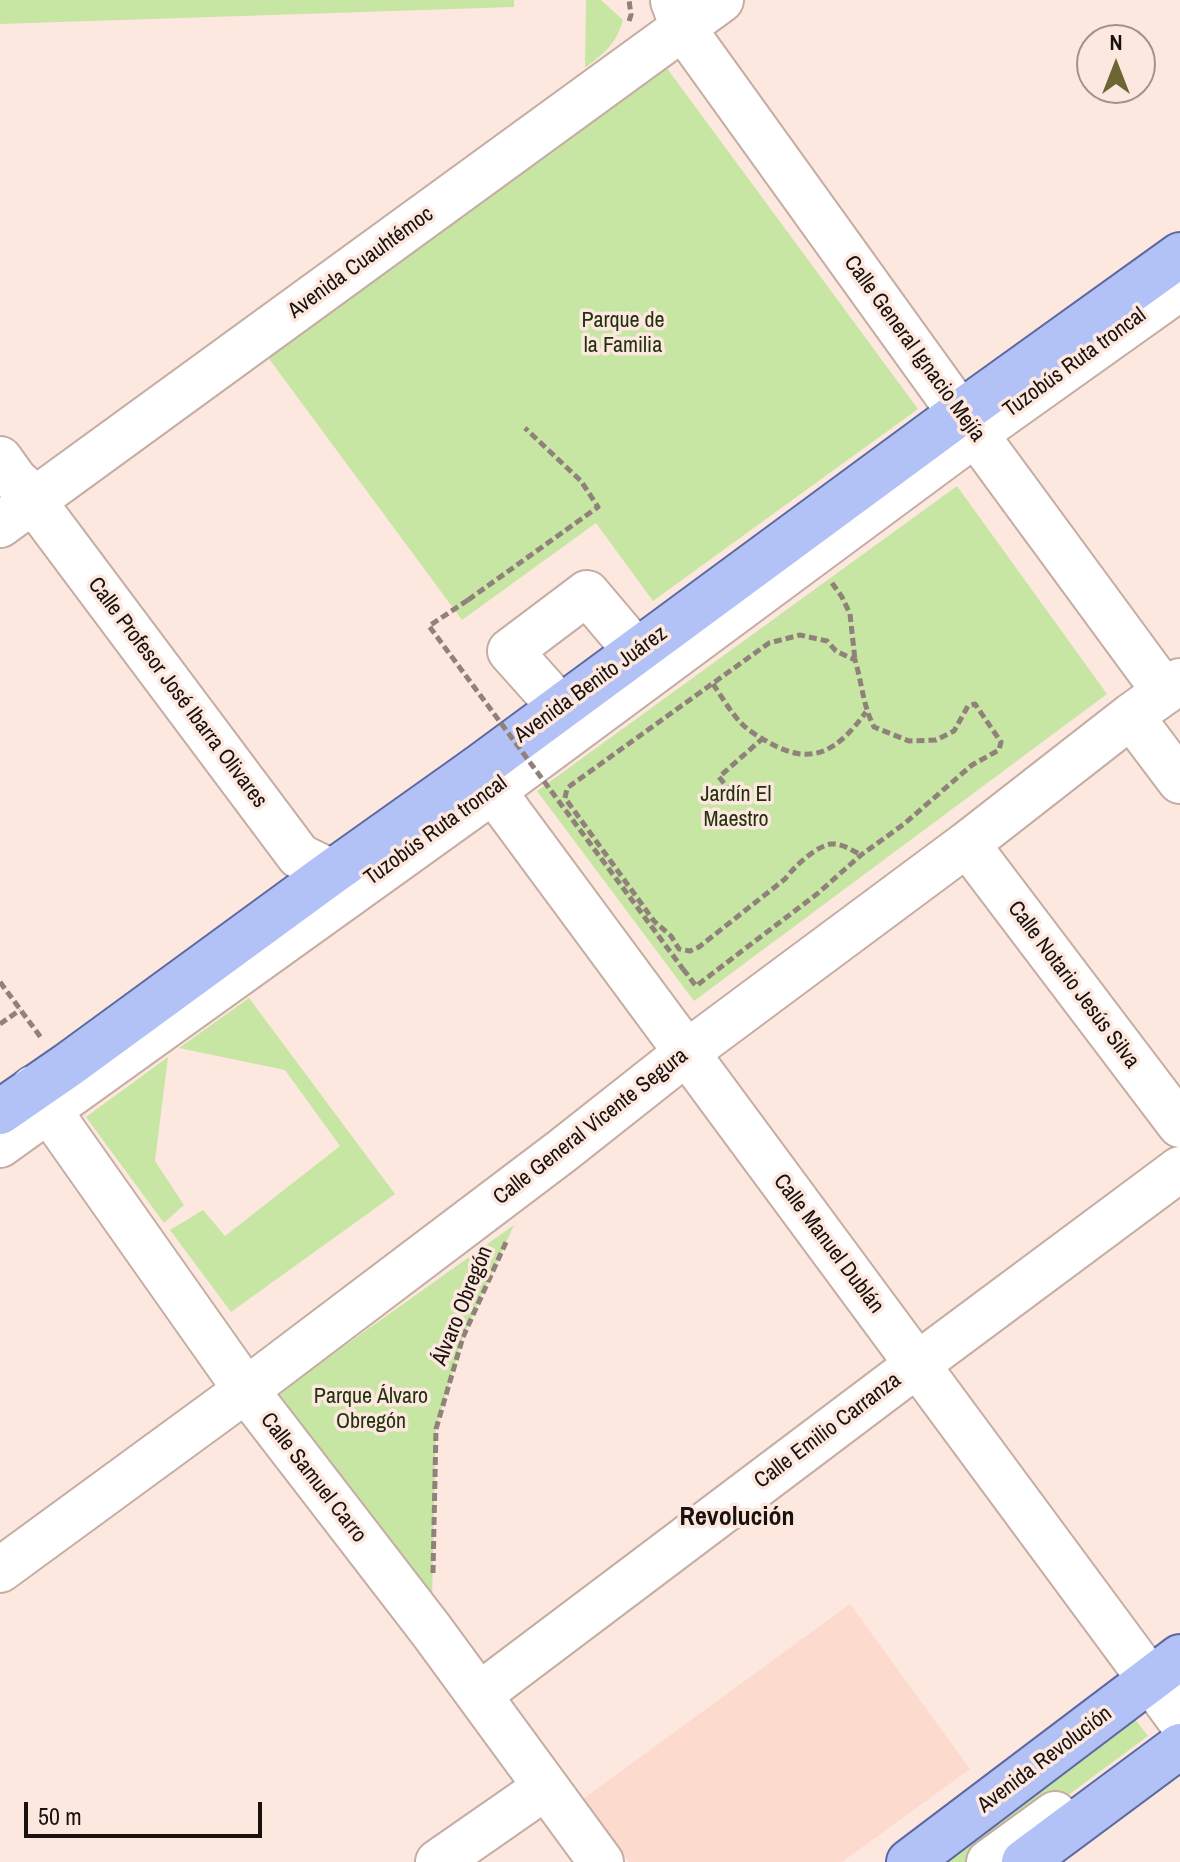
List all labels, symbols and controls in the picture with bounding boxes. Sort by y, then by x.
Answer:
north arrow [1076,24,1156,104]
text: N [1109,27,1123,57]
street label: Avenida Cuauhtémoc [283,201,439,325]
street label: Calle General Ignacio Mejía [838,251,990,447]
street label: Tuzobús Ruta troncal [999,302,1151,424]
park label: Parque de la Familia [581,308,665,360]
street label: Calle Profesor José Ibarra Olivares [82,573,272,813]
street label: Avenida Benito Juárez [510,621,672,749]
street label: Tuzobús Ruta troncal [360,770,512,892]
park label: Jardín El Maestro [700,782,772,834]
street label: Calle Notario Jesús Silva [1002,896,1144,1074]
street label: Calle General Vicente Segura [489,1043,693,1211]
street label: Calle Manuel Dublán [767,1169,889,1319]
street label: Álvaro Obregón [427,1242,499,1370]
street label: Calle Emilio Carranza [750,1367,906,1495]
park label: Parque Álvaro Obregón [314,1384,428,1436]
street label: Calle Samuel Carro [254,1408,372,1548]
district label: Revolución [680,1502,794,1534]
street label: Avenida Revolución [973,1701,1117,1819]
scale bar [28,1786,266,1836]
text: 50 m [38,1800,82,1832]

